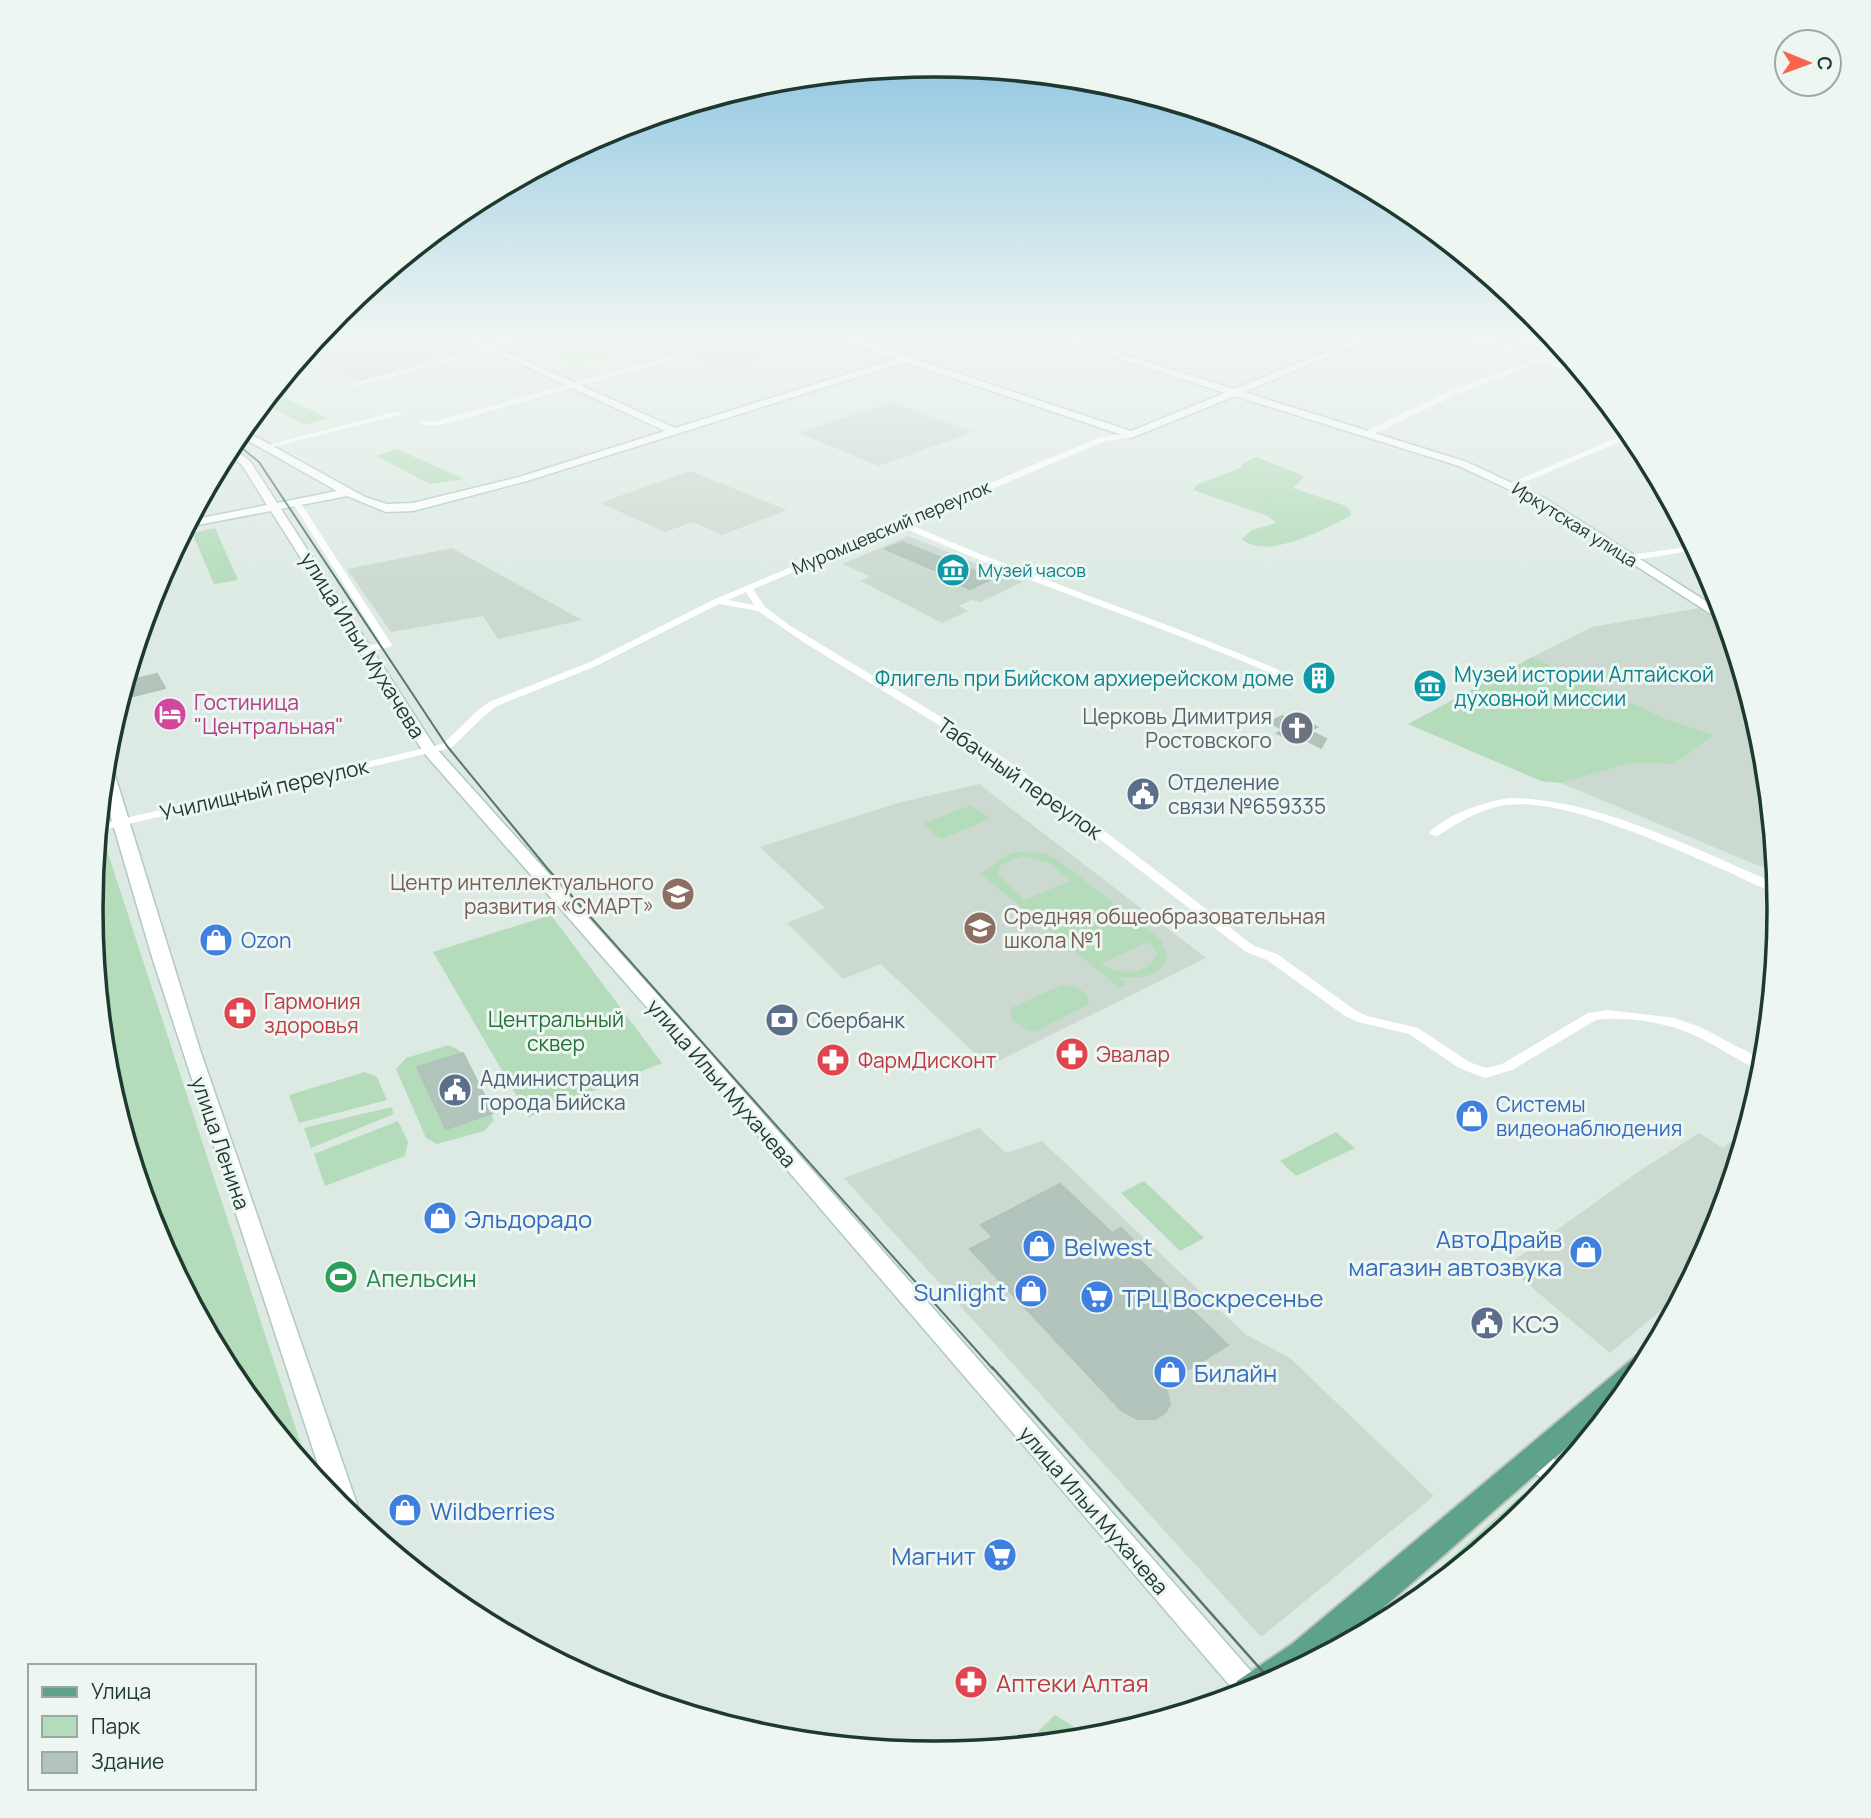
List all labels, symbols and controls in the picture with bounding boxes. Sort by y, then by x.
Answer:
north arrow [1773,28,1843,98]
text: С [1812,56,1838,71]
street label: Муромцевский переулок [788,474,995,580]
street label: Иркутская улица [1508,476,1642,572]
street label: улица Ильи Мухачева [294,547,432,743]
museum icon: Музей часов [934,551,972,589]
place label: Музей часов [978,558,1086,582]
building icon: Флигель при Бийском архиерейском доме [1300,659,1338,697]
place label: Музей истории Алтайской духовной миссии [1454,660,1714,712]
place label: Флигель при Бийском архиерейском доме [875,664,1294,692]
museum icon: Музей истории Алтайской духовной миссии [1411,667,1449,705]
place label: Гостиница "Центральная" [194,688,344,740]
hotel icon: Гостиница "Центральная" [151,695,189,733]
place label: Церковь Димитрия Ростовского [1082,702,1272,754]
church icon: Церковь Димитрия Ростовского [1278,709,1316,747]
street label: Табачный переулок [932,711,1108,846]
street label: Училищный переулок [157,751,372,827]
place label: Отделение связи №659335 [1168,768,1326,820]
public building icon: Отделение связи №659335 [1124,775,1162,813]
place label: Центр интеллектуального развития «СМАРТ» [390,868,654,920]
school or university icon: Центр интеллектуального развития «СМАРТ» [659,875,697,913]
place label: Средняя общеобразовательная школа №1 [1004,902,1326,954]
school or university icon: Средняя общеобразовательная школа №1 [961,909,999,947]
shop icon: Ozon [197,921,235,959]
place label: Ozon [241,926,291,954]
place label: Гармония здоровья [264,987,361,1039]
street label: улица Ильи Мухачева [641,993,803,1173]
pharmacy icon: Гармония здоровья [221,994,259,1032]
bank icon: Сбербанк [763,1001,801,1039]
park label: Центральный сквер [488,1005,624,1057]
place label: Сбербанк [806,1006,905,1034]
pharmacy icon: Эвалар [1053,1035,1091,1073]
place label: Эвалар [1096,1040,1170,1068]
pharmacy icon: ФармДисконт [814,1041,852,1079]
place label: ФармДисконт [858,1046,997,1074]
place label: Администрация города Бийска [480,1064,639,1116]
public building icon: Администрация города Бийска [436,1071,474,1109]
street label: улица Ленина [185,1073,257,1213]
place label: Системы видеонаблюдения [1496,1090,1682,1142]
shop icon: Системы видеонаблюдения [1453,1097,1491,1135]
shop icon: Эльдорадо [421,1199,459,1237]
place label: Эльдорадо [464,1202,592,1235]
place label: АвтоДрайв магазин автозвука [1348,1222,1562,1283]
shop icon: Belwest [1020,1227,1058,1265]
place label: Belwest [1064,1230,1153,1263]
shop icon: АвтоДрайв магазин автозвука [1567,1233,1605,1271]
sports icon: Апельсин [322,1258,360,1296]
place label: Апельсин [366,1261,477,1294]
shop icon: Sunlight [1012,1272,1050,1310]
place label: Sunlight [913,1275,1006,1308]
supermarket icon: ТРЦ Воскресенье [1078,1278,1116,1316]
place label: ТРЦ Воскресенье [1122,1281,1324,1314]
public building icon: КСЭ [1468,1304,1506,1342]
place label: КСЭ [1512,1307,1559,1340]
shop icon: Билайн [1151,1353,1189,1391]
place label: Билайн [1194,1356,1277,1389]
street label: улица Ильи Мухачева [1013,1420,1175,1600]
shop icon: Wildberries [386,1491,424,1529]
place label: Wildberries [430,1494,555,1527]
supermarket icon: Магнит [981,1536,1019,1574]
place label: Магнит [891,1539,976,1572]
pharmacy icon: Аптеки Алтая [952,1663,990,1701]
legend [28,1664,256,1790]
place label: Аптеки Алтая [996,1666,1149,1699]
text: Улица [91,1677,151,1705]
text: Парк [91,1712,141,1740]
text: Здание [91,1747,164,1775]

